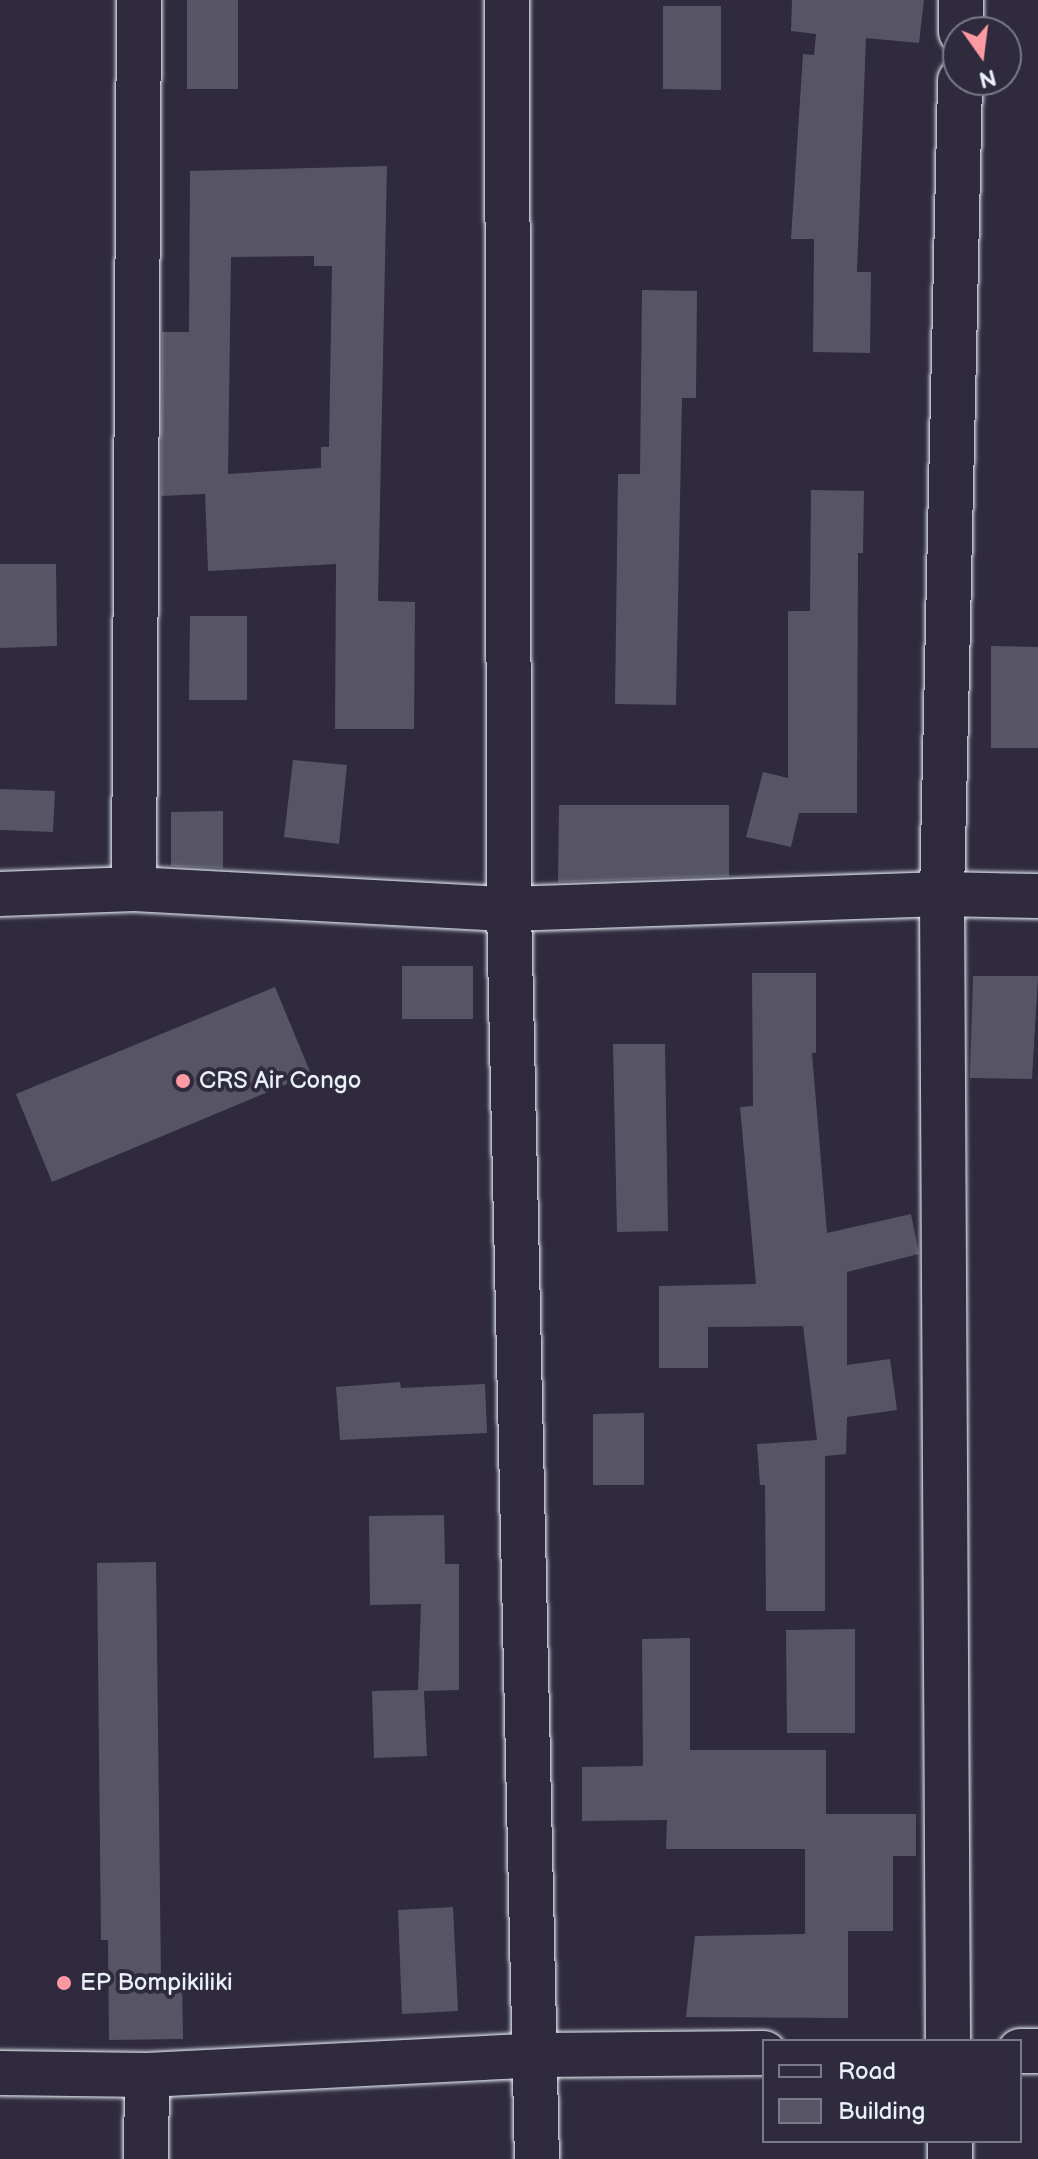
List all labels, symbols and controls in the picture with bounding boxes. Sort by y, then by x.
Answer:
north arrow [942,16,1022,96]
text: N [976,63,999,93]
place label: CRS Air Congo [199,1067,361,1095]
marker: CRS Air Congo [174,1072,192,1090]
place label: EP Bompikiliki [80,1969,233,1997]
marker: EP Bompikiliki [55,1974,73,1992]
legend [762,2039,1022,2143]
text: Road [838,2057,896,2086]
text: Building [838,2097,925,2126]

